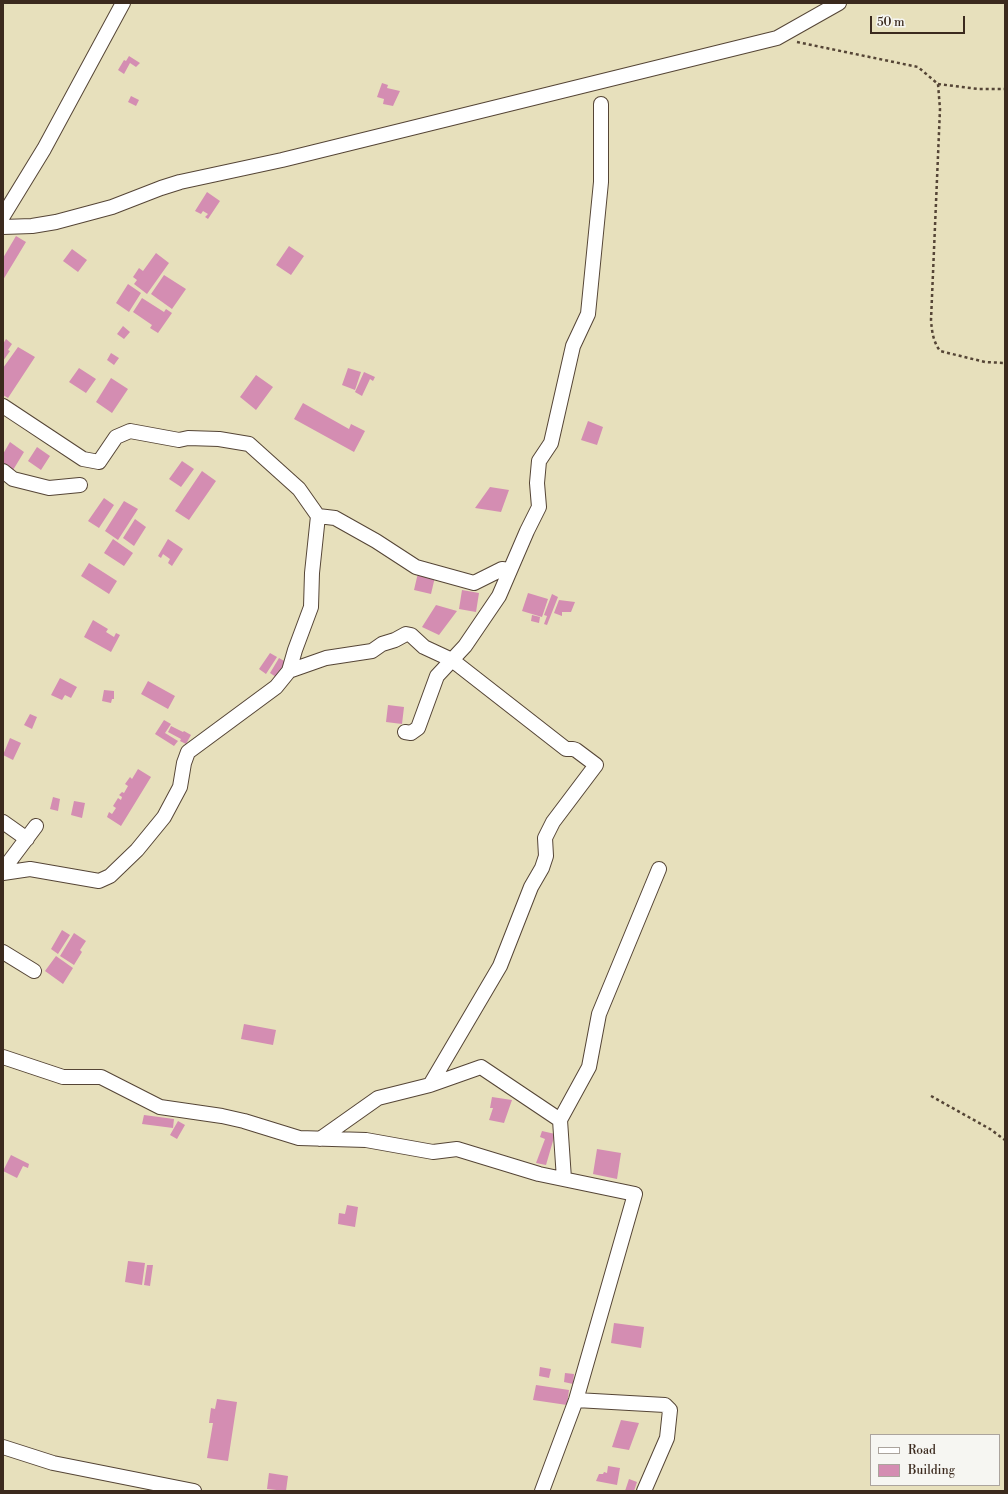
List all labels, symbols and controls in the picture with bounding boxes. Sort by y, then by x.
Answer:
scale bar [872,8,967,34]
text: 50 m [877,15,905,30]
legend [870,1434,1000,1486]
text: Road [908,1443,936,1458]
text: Building [908,1463,955,1478]

